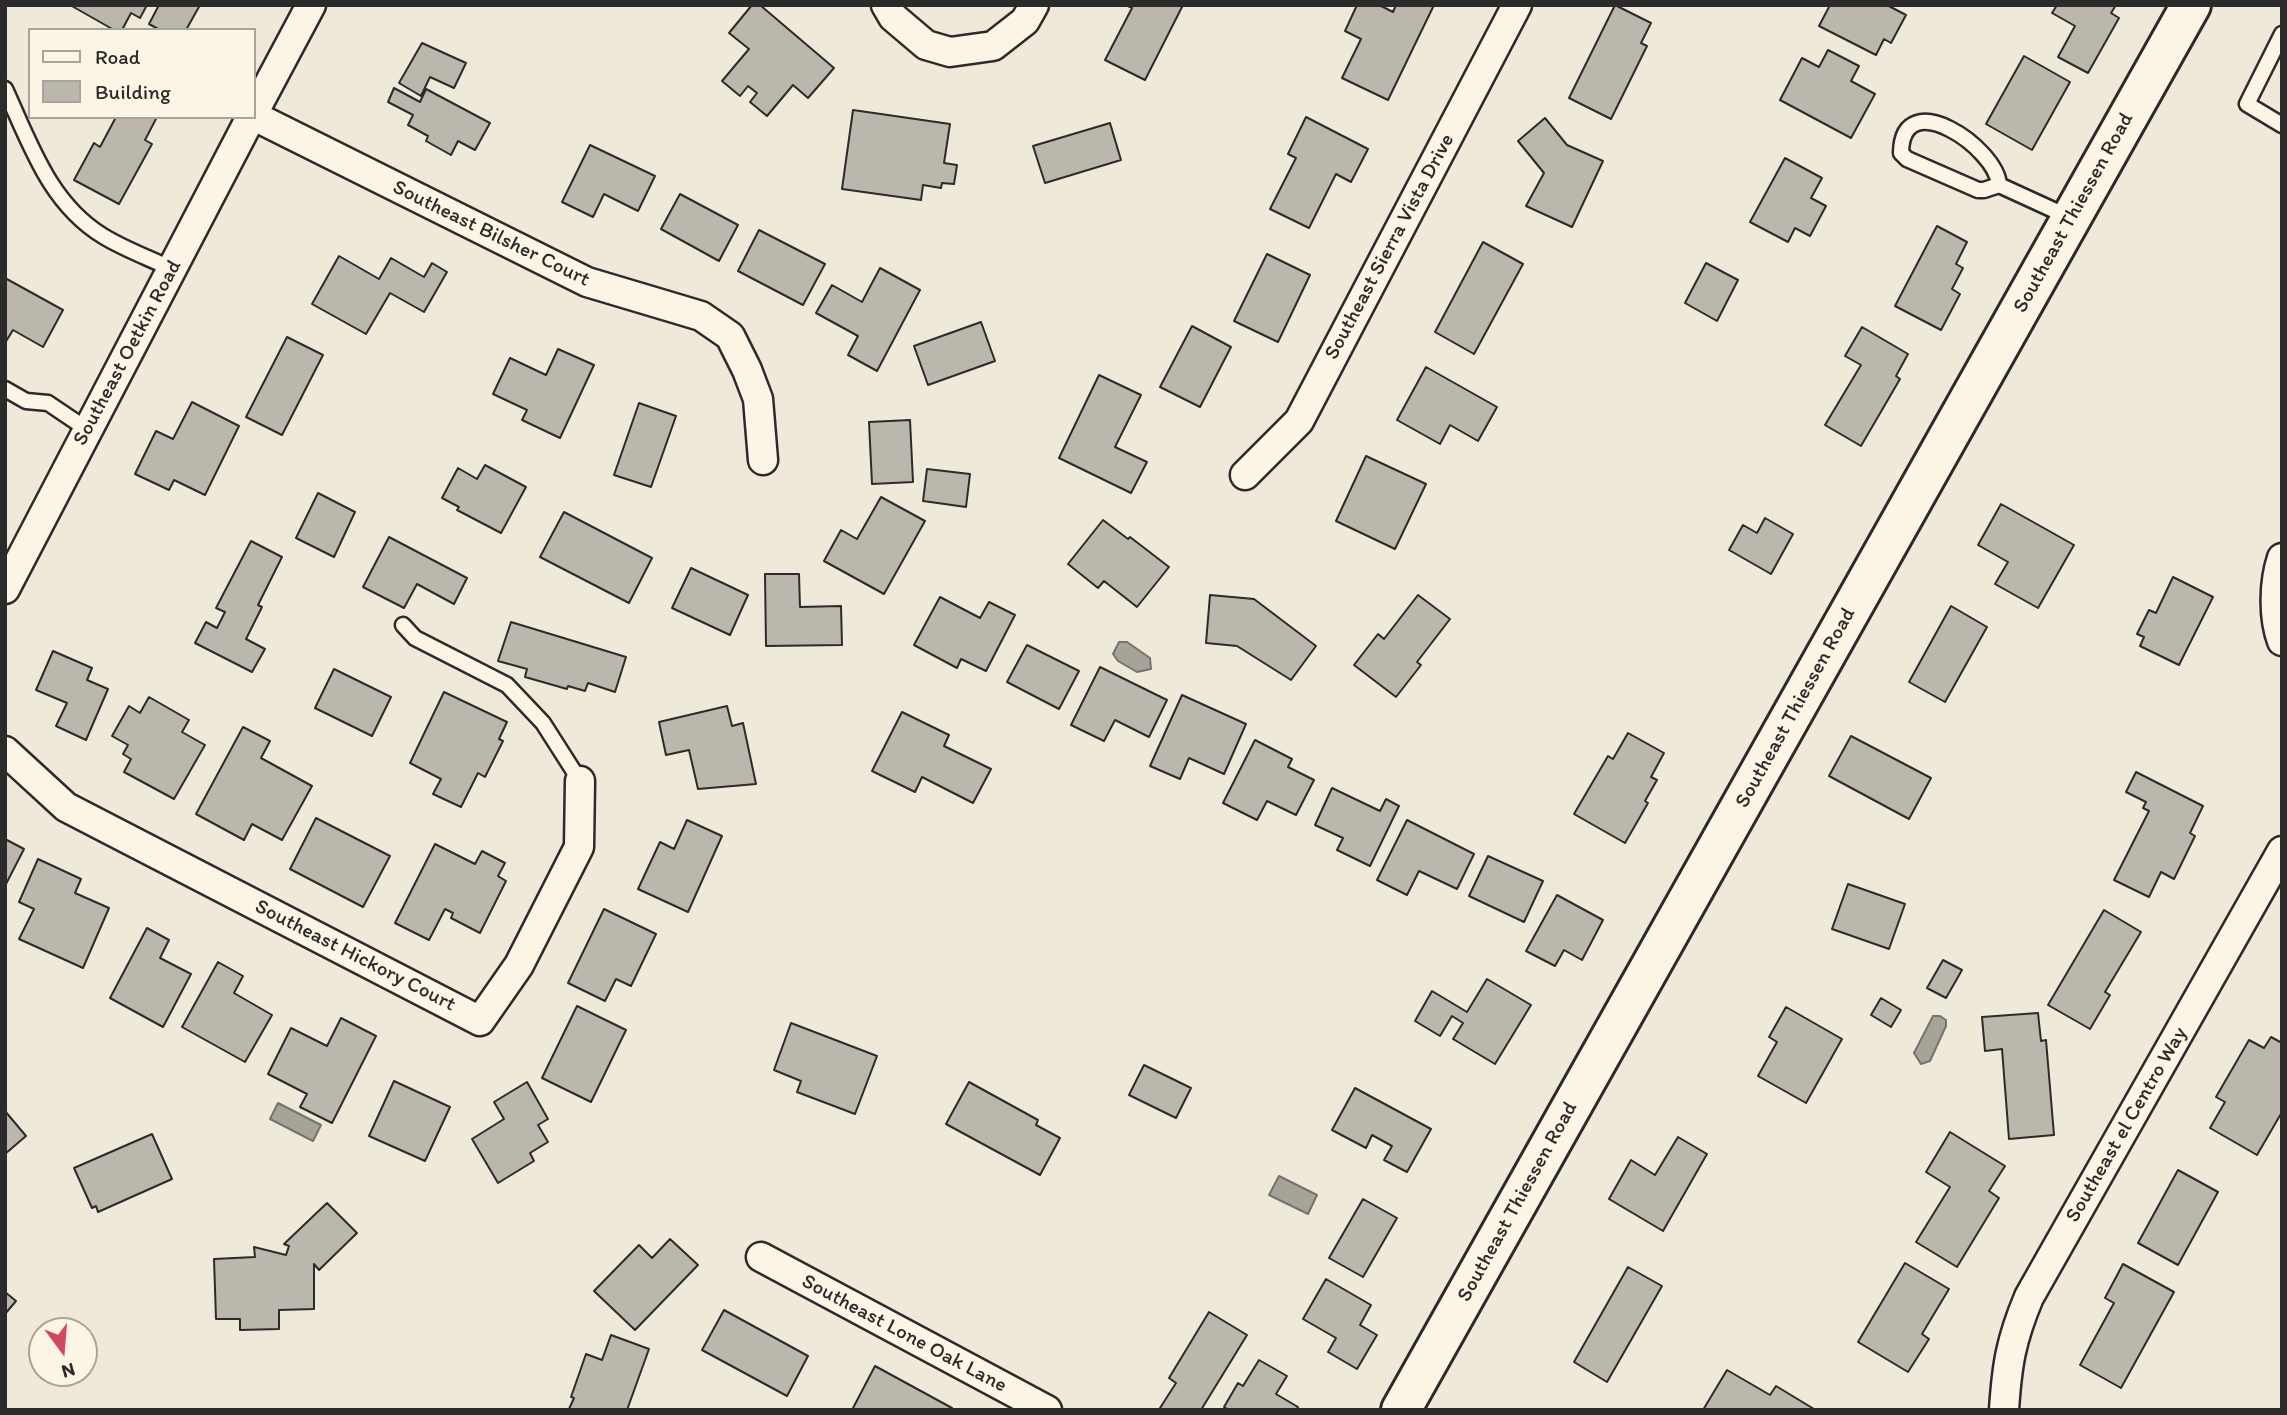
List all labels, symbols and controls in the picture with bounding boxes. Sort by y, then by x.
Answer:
legend [28,28,256,119]
text: Road [95,44,140,69]
text: Building [95,79,171,104]
street label: Southeast Thiessen Road [2008,109,2140,317]
street label: Southeast Sierra Vista Drive [1320,130,1460,364]
street label: Southeast Bilsher Court [388,175,594,293]
street label: Southeast Oetkin Road [68,256,188,450]
street label: Southeast Thiessen Road [1730,604,1862,812]
street label: Southeast Hickory Court [250,894,460,1018]
street label: Southeast el Centro Way [2061,1023,2193,1227]
street label: Southeast Thiessen Road [1452,1098,1584,1306]
street label: Southeast Lone Oak Lane [797,1269,1011,1399]
north arrow [28,1317,98,1387]
text: N [59,1358,78,1384]

